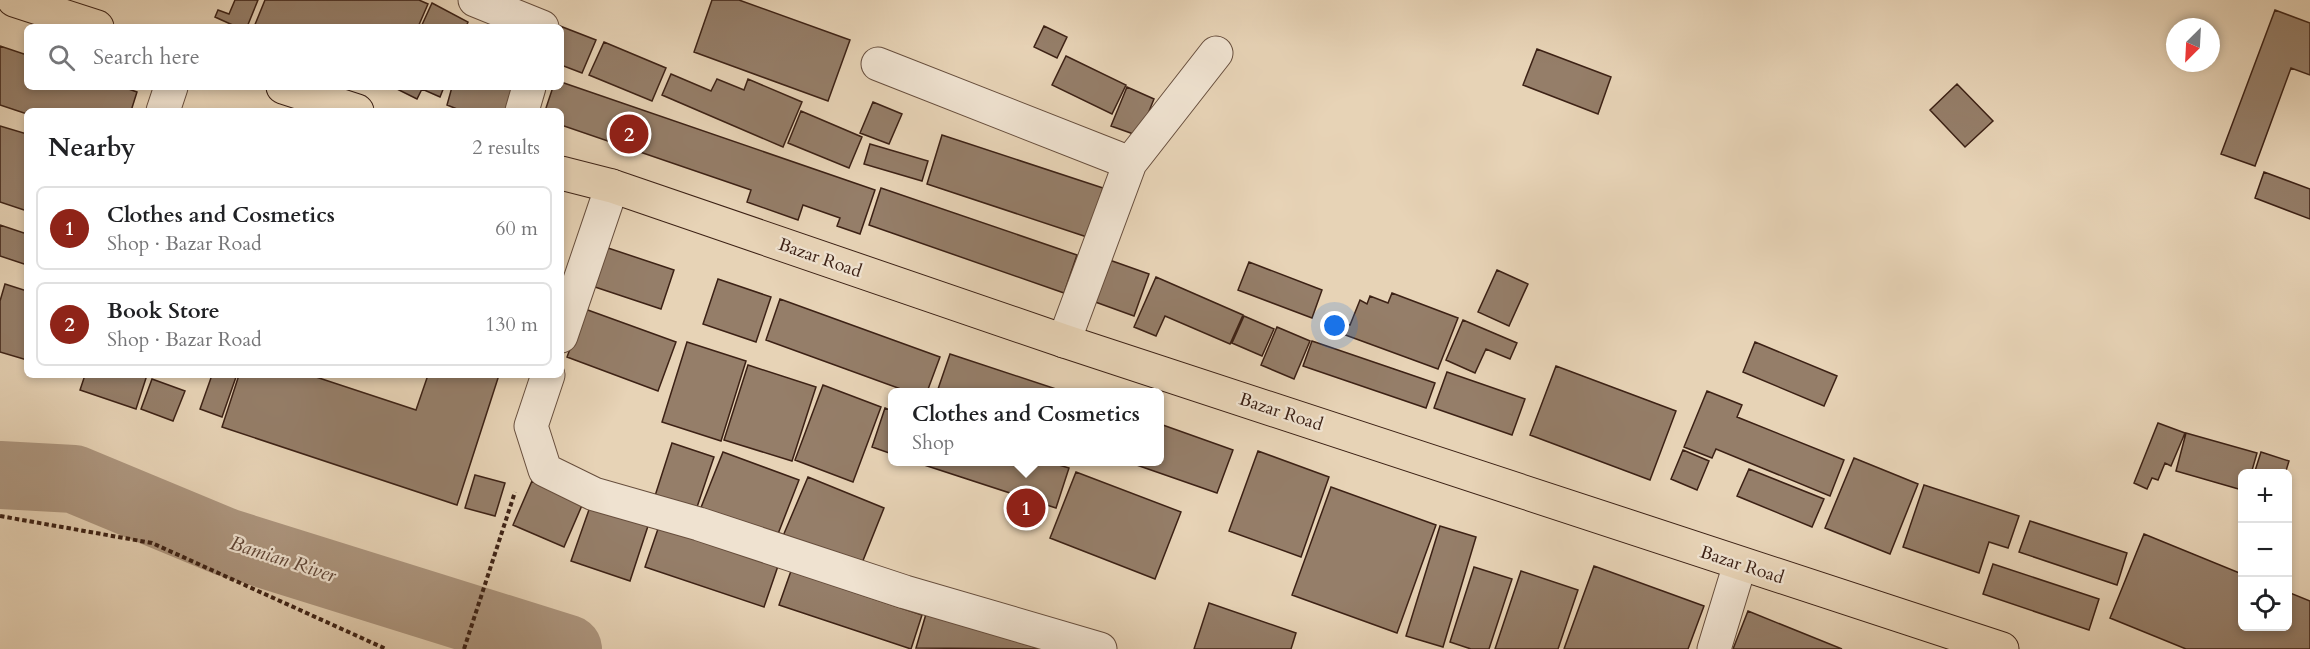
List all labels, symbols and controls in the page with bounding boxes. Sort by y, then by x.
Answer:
north arrow [2166,18,2220,72]
search box [24,24,564,90]
icon: search [45,41,78,74]
text: Search here [93,42,200,72]
pin: 2 [610,112,648,156]
text: Nearby [48,130,136,165]
text: 2 results [472,134,540,161]
text: Clothes and Cosmetics [107,200,335,230]
text: 1 [64,215,75,242]
text: 60 m [495,215,538,242]
text: Shop · Bazar Road [107,230,262,257]
street label: Bazar Road [775,232,865,284]
text: Book Store [107,296,220,326]
text: 2 [64,311,75,338]
text: 130 m [485,311,538,338]
your location [1320,311,1349,340]
text: Shop · Bazar Road [107,326,262,353]
street label: Bazar Road [1236,387,1327,437]
popup [888,388,1164,466]
text: Clothes and Cosmetics [912,399,1140,429]
text: Shop [912,429,954,456]
map controls [2238,469,2292,631]
button: + [2238,469,2292,523]
pin: 1 [1006,486,1046,530]
button: − [2238,523,2292,577]
water label: Bamian River [227,529,341,589]
street label: Bazar Road [1697,540,1788,590]
button: locate [2238,577,2292,631]

